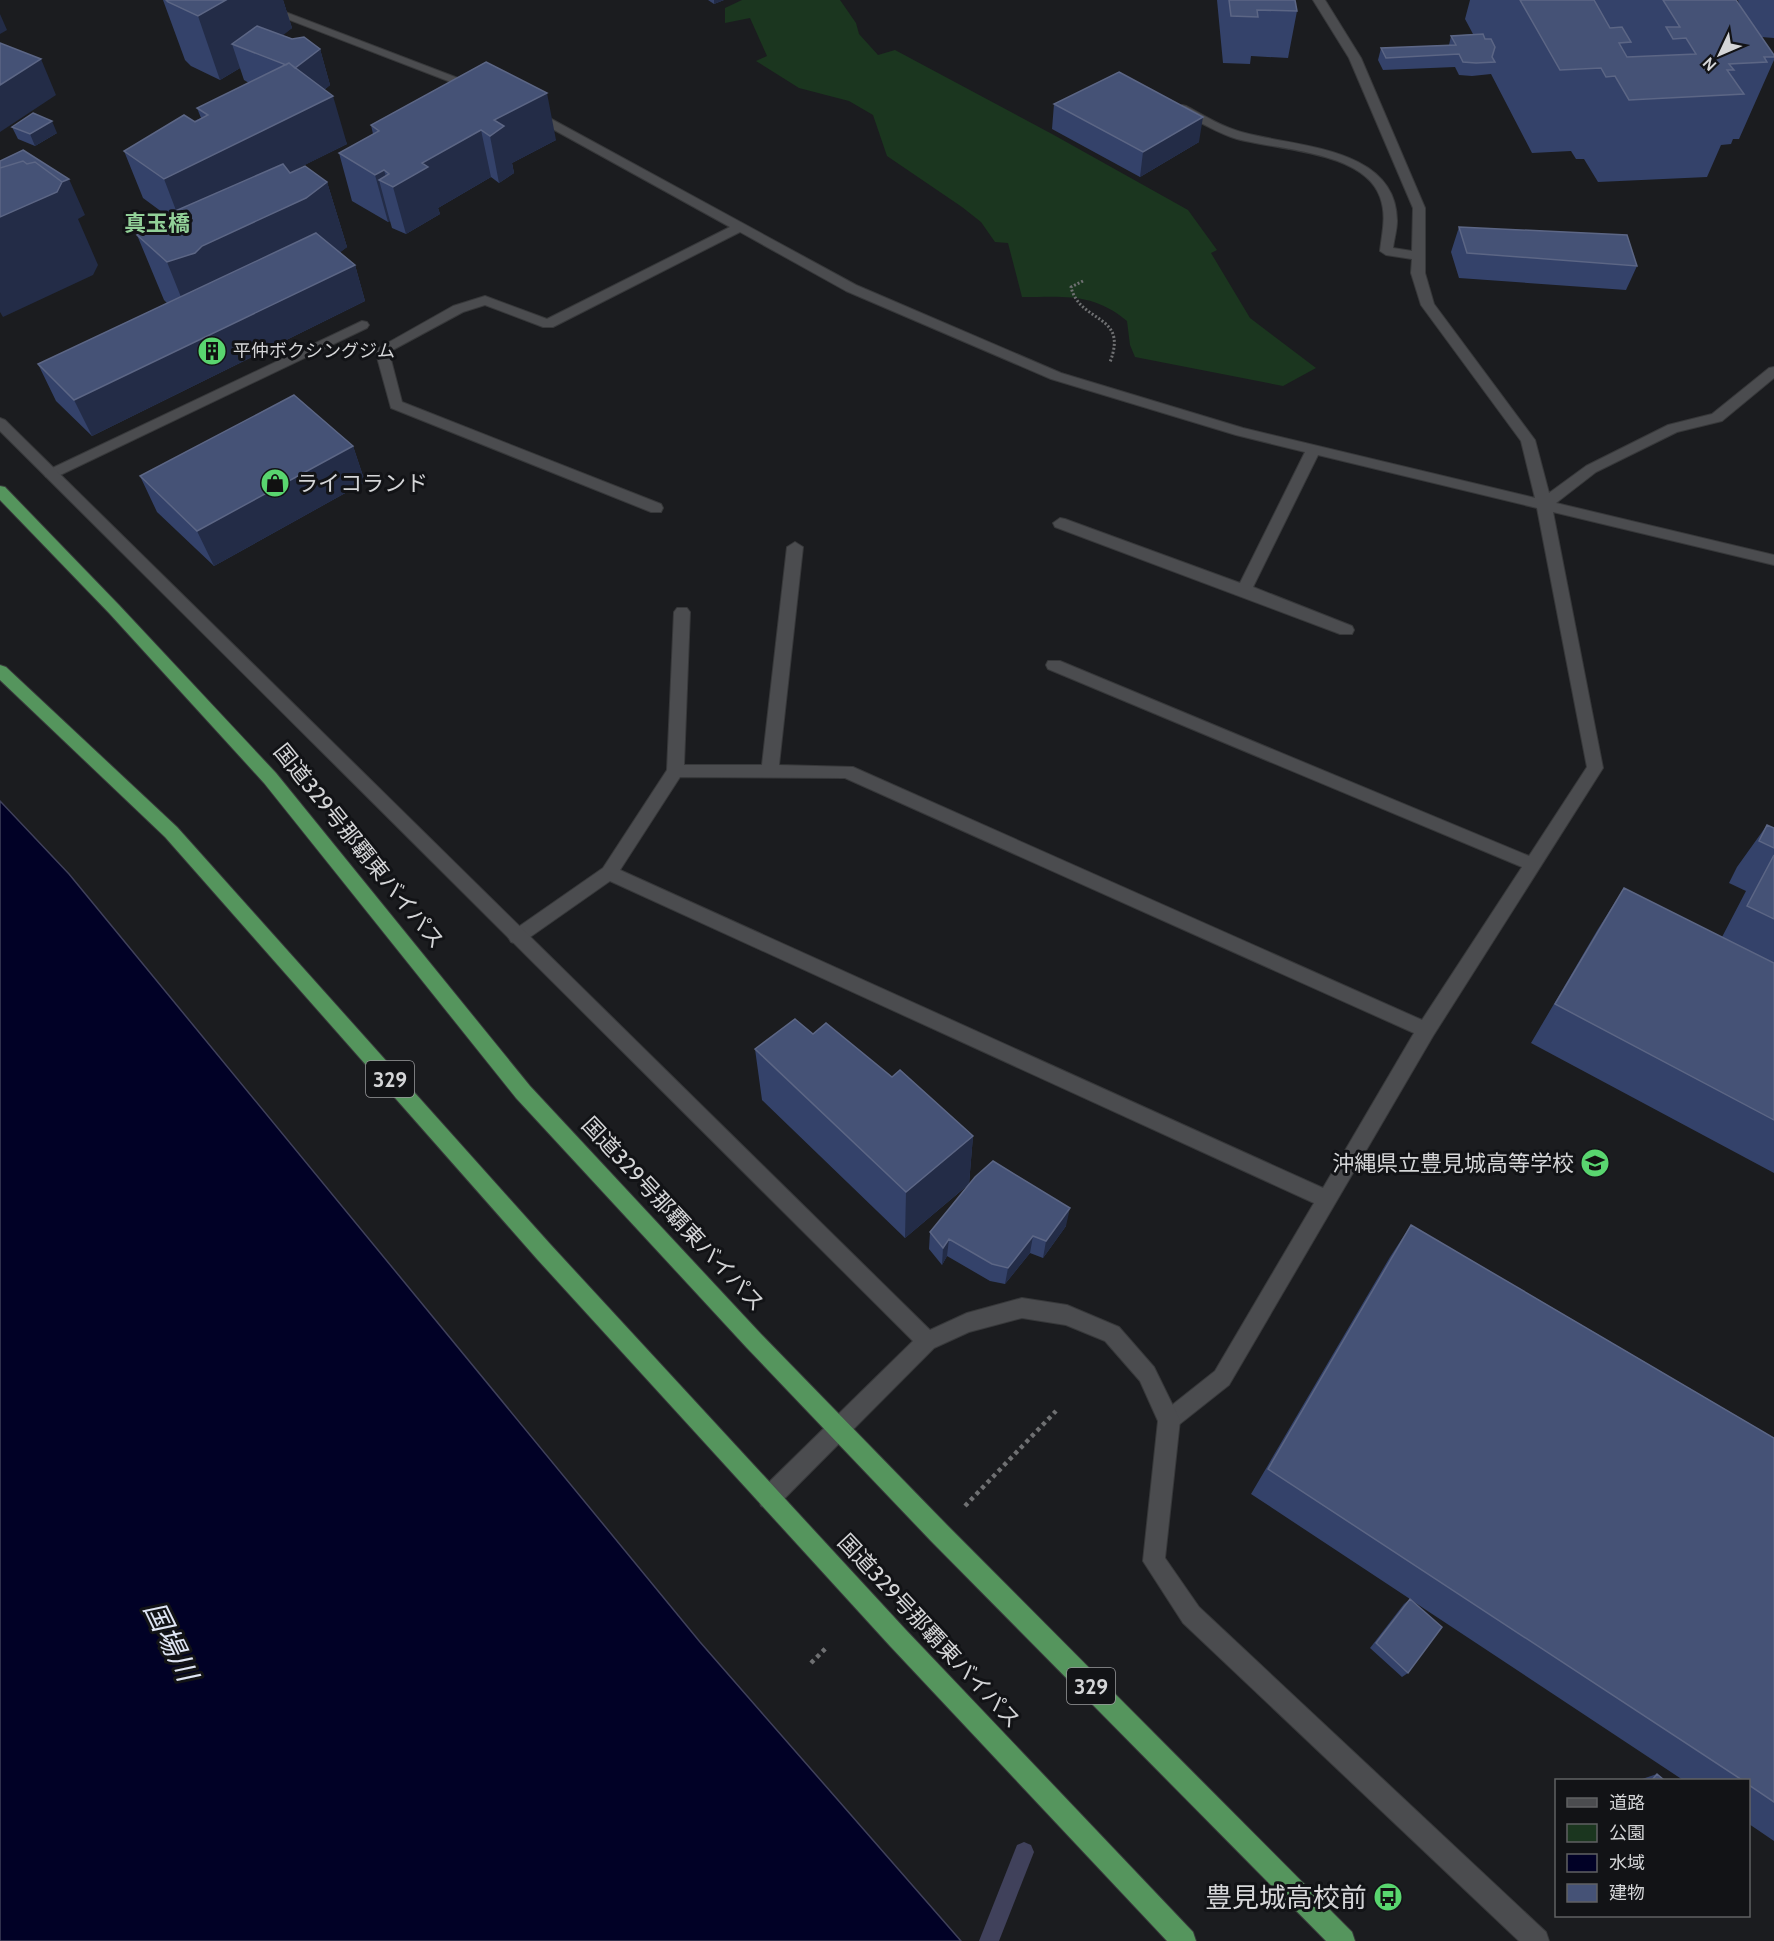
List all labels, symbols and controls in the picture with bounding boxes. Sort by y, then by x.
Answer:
north arrow [1690,24,1750,84]
text: N [1699,53,1720,75]
district label: 真玉橋 [124,210,190,237]
building icon: 平仲ボクシングジム [196,335,228,367]
place label: 平仲ボクシングジム [233,340,395,362]
shop icon: ライコランド [259,467,291,499]
place label: ライコランド [296,470,428,497]
street label: 国道329号那覇東バイパス [268,738,450,954]
road number: 329 [366,1061,414,1097]
street label: 国道329号那覇東バイパス [576,1111,770,1317]
school or university icon: 沖縄県立豊見城高等学校 [1579,1147,1611,1179]
place label: 沖縄県立豊見城高等学校 [1332,1150,1574,1177]
street label: 国道329号那覇東バイパス [832,1528,1026,1734]
water label: 国場川 [137,1596,206,1689]
road number: 329 [1067,1668,1115,1704]
legend [1555,1779,1750,1917]
text: 道路 [1609,1792,1645,1814]
text: 公園 [1609,1822,1645,1844]
text: 水域 [1609,1852,1645,1874]
place label: 豊見城高校前 [1205,1881,1367,1914]
bus stop icon: 豊見城高校前 [1372,1881,1404,1913]
text: 建物 [1609,1882,1645,1904]

